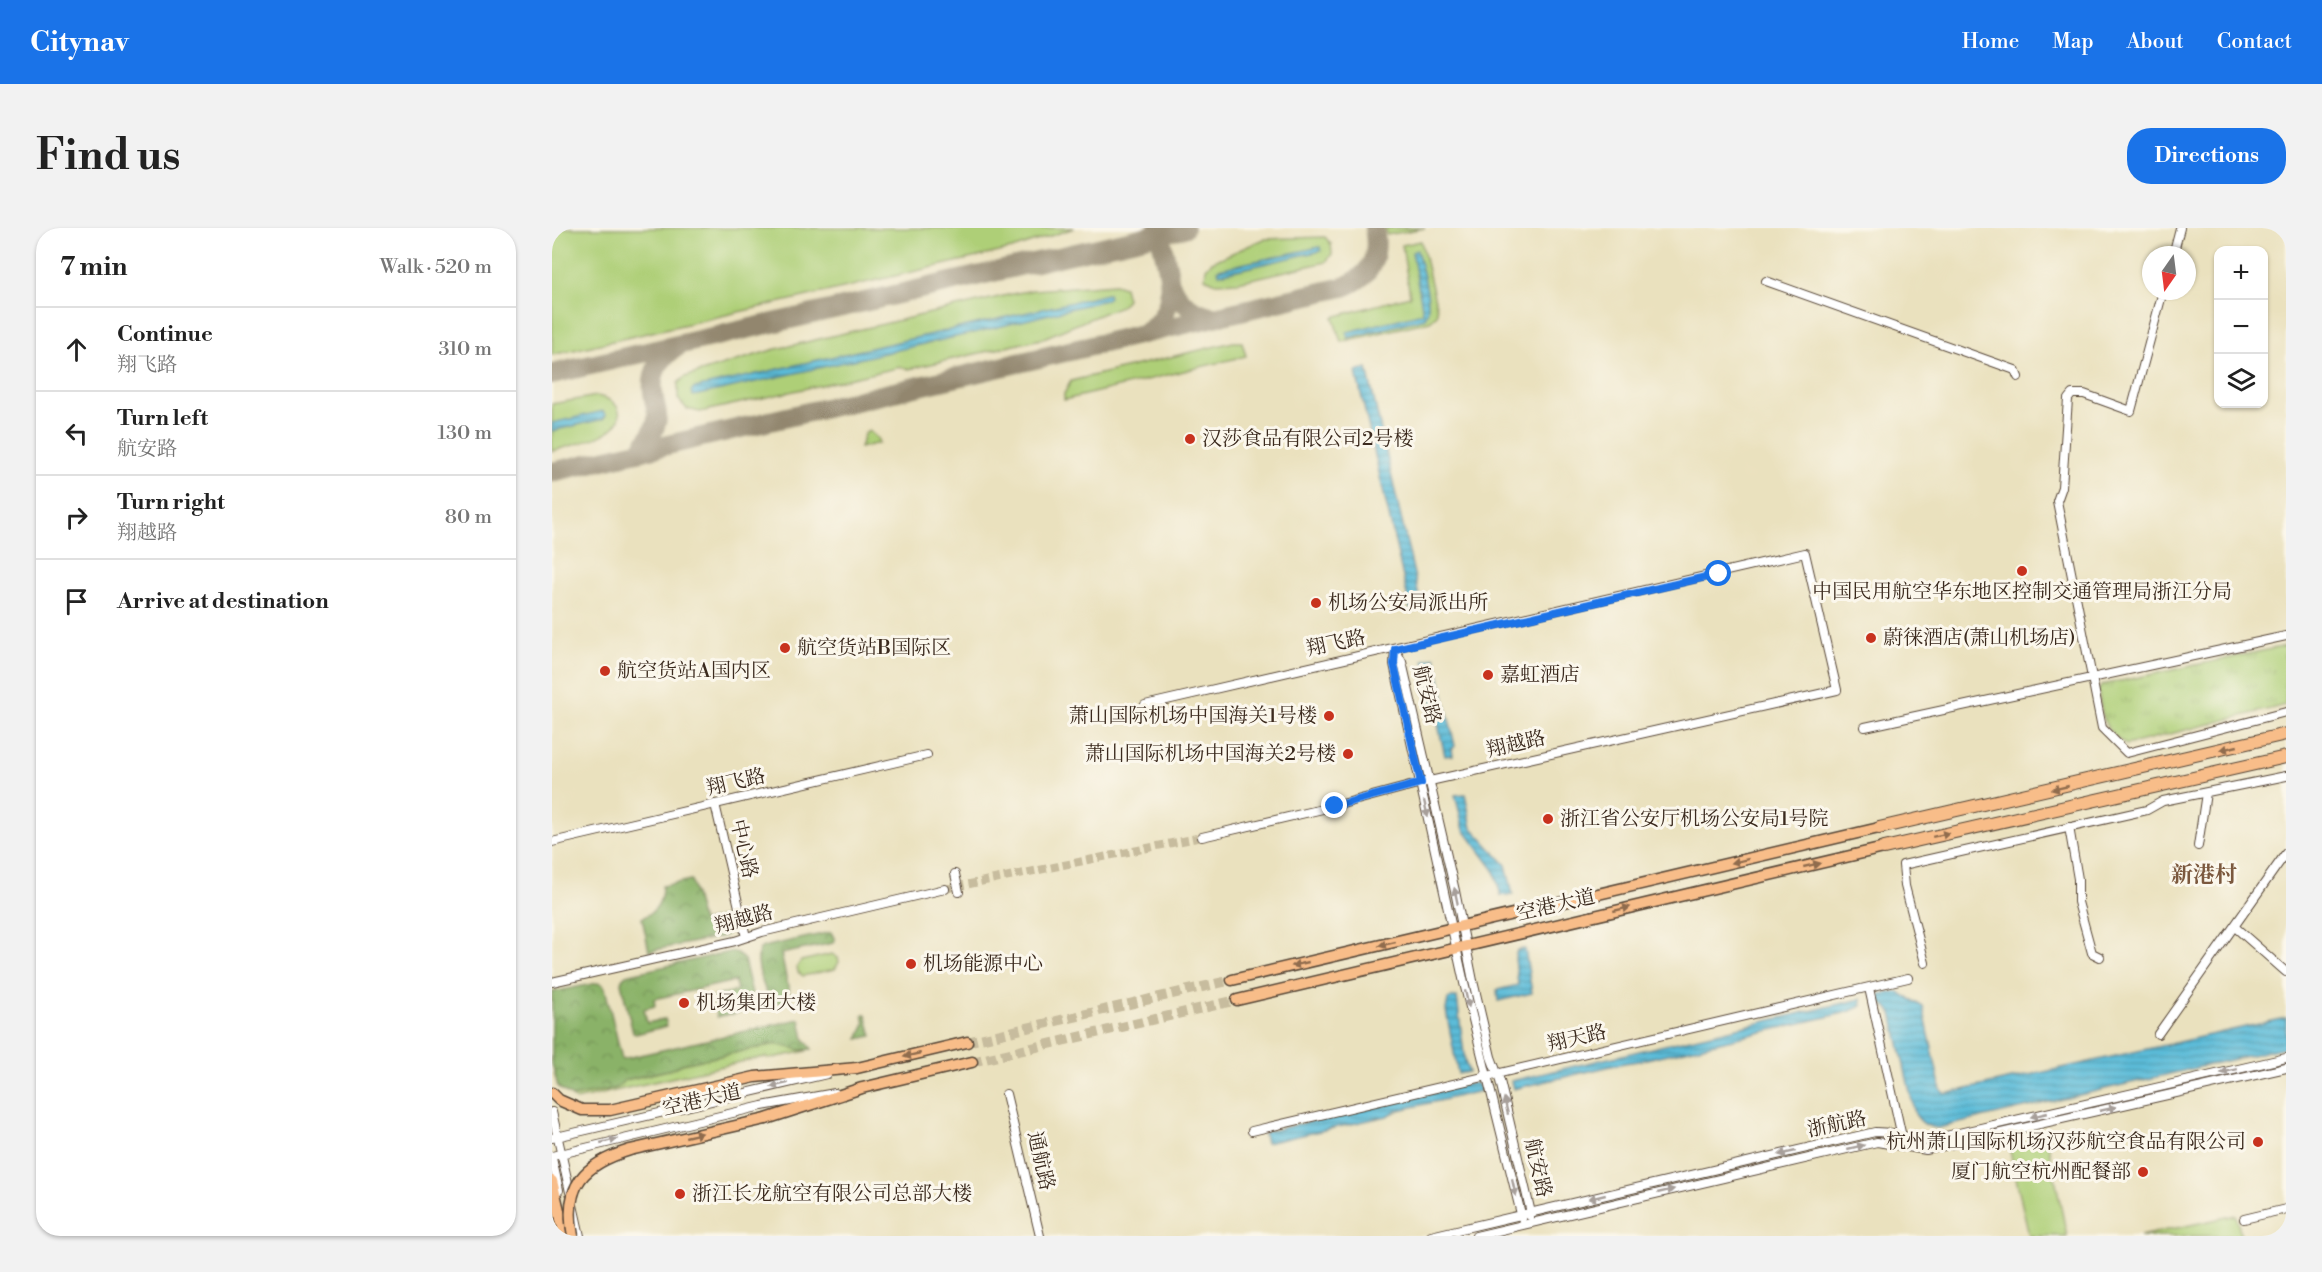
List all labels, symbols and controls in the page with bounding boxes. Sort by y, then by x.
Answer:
text: Citynav [30,25,129,60]
text: Home [1962,29,2019,55]
text: Map [2052,29,2094,55]
text: About [2127,29,2184,55]
text: Contact [2217,29,2292,55]
button: Directions [2127,128,2286,184]
text: Find us [36,130,180,183]
north arrow [2142,246,2196,300]
map controls [2214,246,2268,408]
button: + [2214,246,2268,300]
text: 7 min [60,251,127,283]
text: Walk · 520 m [380,255,492,280]
button: − [2214,300,2268,354]
text: Continue [117,321,213,348]
icon: ahead [60,333,93,366]
text: 310 m [439,337,492,362]
text: 翔飞路 [117,353,177,378]
button: layers [2214,354,2268,408]
text: Turn left [117,405,208,432]
icon: left [60,417,93,450]
text: 130 m [437,421,492,446]
place label: 汉莎食品有限公司2号楼 [1202,427,1413,452]
marker: 汉莎食品有限公司2号楼 [1183,432,1197,446]
text: 航安路 [117,437,177,462]
text: Turn right [117,489,225,516]
icon: right [60,501,93,534]
text: 80 m [445,505,492,530]
text: 翔越路 [117,521,177,546]
route start [1705,560,1731,586]
marker: 中国民用航空华东地区控制交通管理局浙江分局 [2015,564,2029,578]
place label: 中国民用航空华东地区控制交通管理局浙江分局 [1812,580,2232,605]
icon: arrive [60,585,93,618]
text: Arrive at destination [117,588,329,615]
place label: 机场公安局派出所 [1328,591,1488,616]
marker: 机场公安局派出所 [1309,596,1323,610]
street label: 翔飞路 [1304,626,1368,662]
place label: 蔚徕酒店(萧山机场店) [1883,626,2075,651]
marker: 蔚徕酒店(萧山机场店) [1864,631,1878,645]
place label: 航空货站B国际区 [797,636,951,661]
marker: 航空货站B国际区 [778,641,792,655]
place label: 航空货站A国内区 [617,659,771,684]
street label: 航安路 [1407,663,1445,727]
place label: 嘉虹酒店 [1500,663,1580,688]
marker: 航空货站A国内区 [598,664,612,678]
marker: 嘉虹酒店 [1481,668,1495,682]
place label: 萧山国际机场中国海关1号楼 [1068,704,1317,729]
marker: 萧山国际机场中国海关1号楼 [1322,709,1336,723]
street label: 翔越路 [1484,726,1548,764]
place label: 萧山国际机场中国海关2号楼 [1085,742,1336,767]
one-way arrow [2220,743,2238,753]
marker: 萧山国际机场中国海关2号楼 [1341,747,1355,761]
street label: 翔飞路 [704,764,768,802]
one-way arrow [2050,783,2069,793]
route end [1321,792,1347,818]
one-way arrow [1421,799,1431,818]
place label: 浙江省公安厅机场公安局1号院 [1560,807,1829,832]
marker: 浙江省公安厅机场公安局1号院 [1541,812,1555,826]
street label: 中心路 [724,817,762,881]
one-way arrow [1932,830,1950,840]
one-way arrow [1731,856,1749,866]
one-way arrow [1803,859,1821,869]
district label: 新港村 [2171,862,2237,889]
street label: 空港大道 [1514,885,1598,927]
one-way arrow [1450,887,1460,905]
street label: 翔越路 [712,900,776,940]
one-way arrow [1613,904,1631,914]
one-way arrow [1377,939,1396,949]
place label: 机场能源中心 [923,952,1043,977]
marker: 机场能源中心 [904,957,918,971]
one-way arrow [1291,959,1309,969]
one-way arrow [1463,990,1473,1008]
place label: 机场集团大楼 [696,991,816,1016]
marker: 机场集团大楼 [677,996,691,1010]
street label: 翔天路 [1545,1020,1609,1058]
one-way arrow [903,1050,921,1060]
one-way arrow [2219,1067,2238,1076]
street label: 空港大道 [660,1080,744,1122]
one-way arrow [770,1081,789,1091]
one-way arrow [1500,1097,1510,1115]
one-way arrow [2098,1104,2117,1113]
street label: 浙航路 [1805,1107,1869,1143]
one-way arrow [2030,1110,2048,1120]
street label: 通航路 [1021,1129,1059,1193]
one-way arrow [685,1130,704,1140]
place label: 杭州萧山国际机场汉莎航空食品有限公司 [1886,1130,2246,1155]
marker: 杭州萧山国际机场汉莎航空食品有限公司 [2251,1135,2265,1149]
one-way arrow [599,1136,618,1146]
street label: 航安路 [1518,1136,1556,1200]
one-way arrow [1847,1142,1866,1151]
one-way arrow [1778,1148,1797,1158]
place label: 厦门航空杭州配餐部 [1951,1160,2131,1185]
marker: 厦门航空杭州配餐部 [2136,1165,2150,1179]
one-way arrow [1509,1179,1519,1198]
place label: 浙江长龙航空有限公司总部大楼 [692,1182,972,1207]
one-way arrow [1657,1186,1675,1196]
marker: 浙江长龙航空有限公司总部大楼 [673,1187,687,1201]
one-way arrow [1588,1193,1607,1203]

